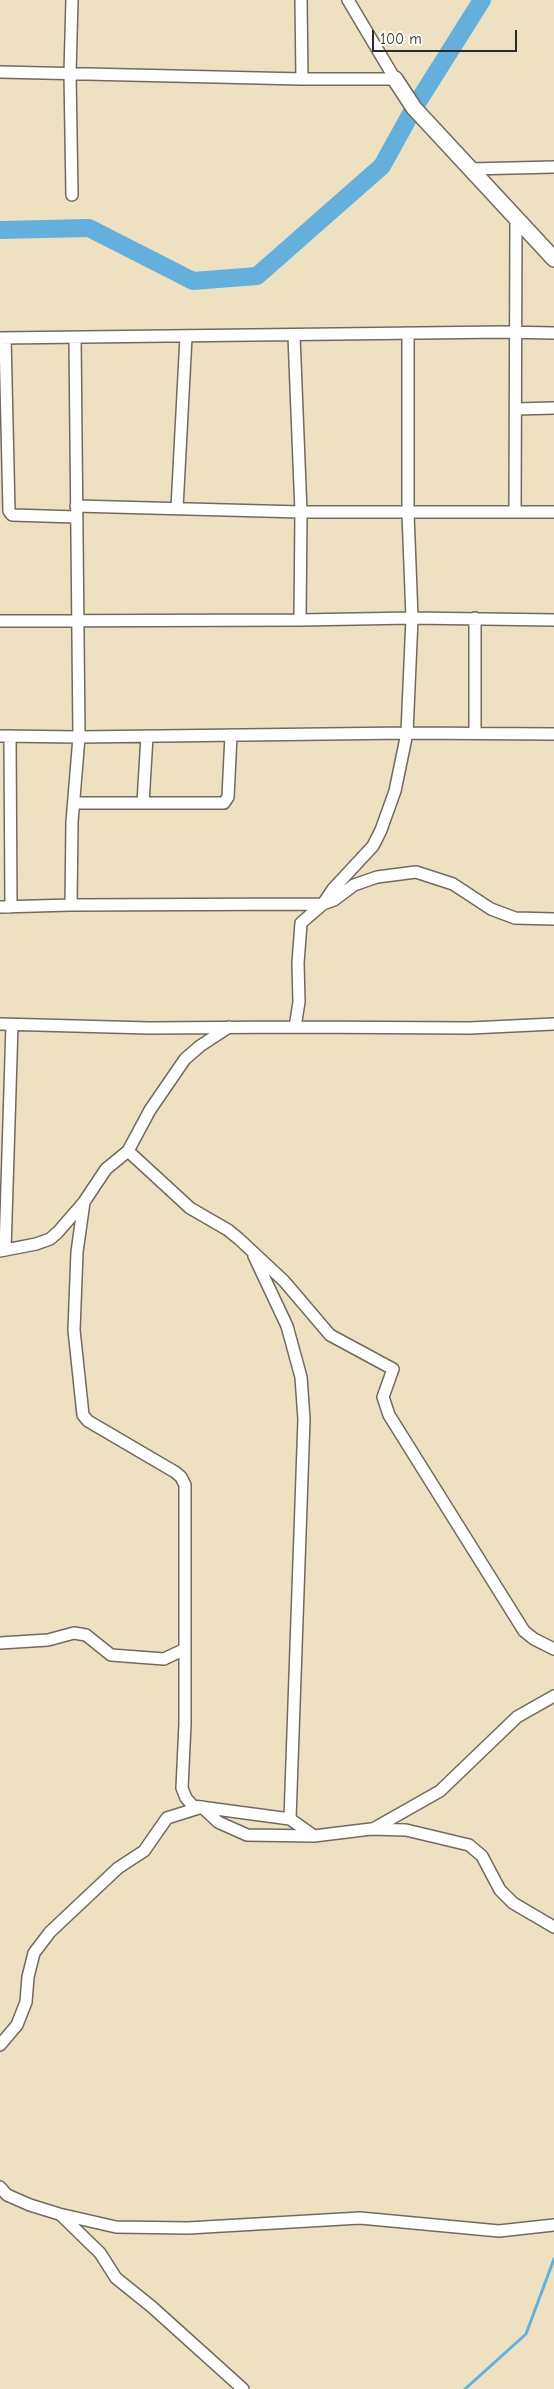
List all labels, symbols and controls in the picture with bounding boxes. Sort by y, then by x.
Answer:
scale bar [374,20,519,52]
text: 100 m [380,30,422,48]

